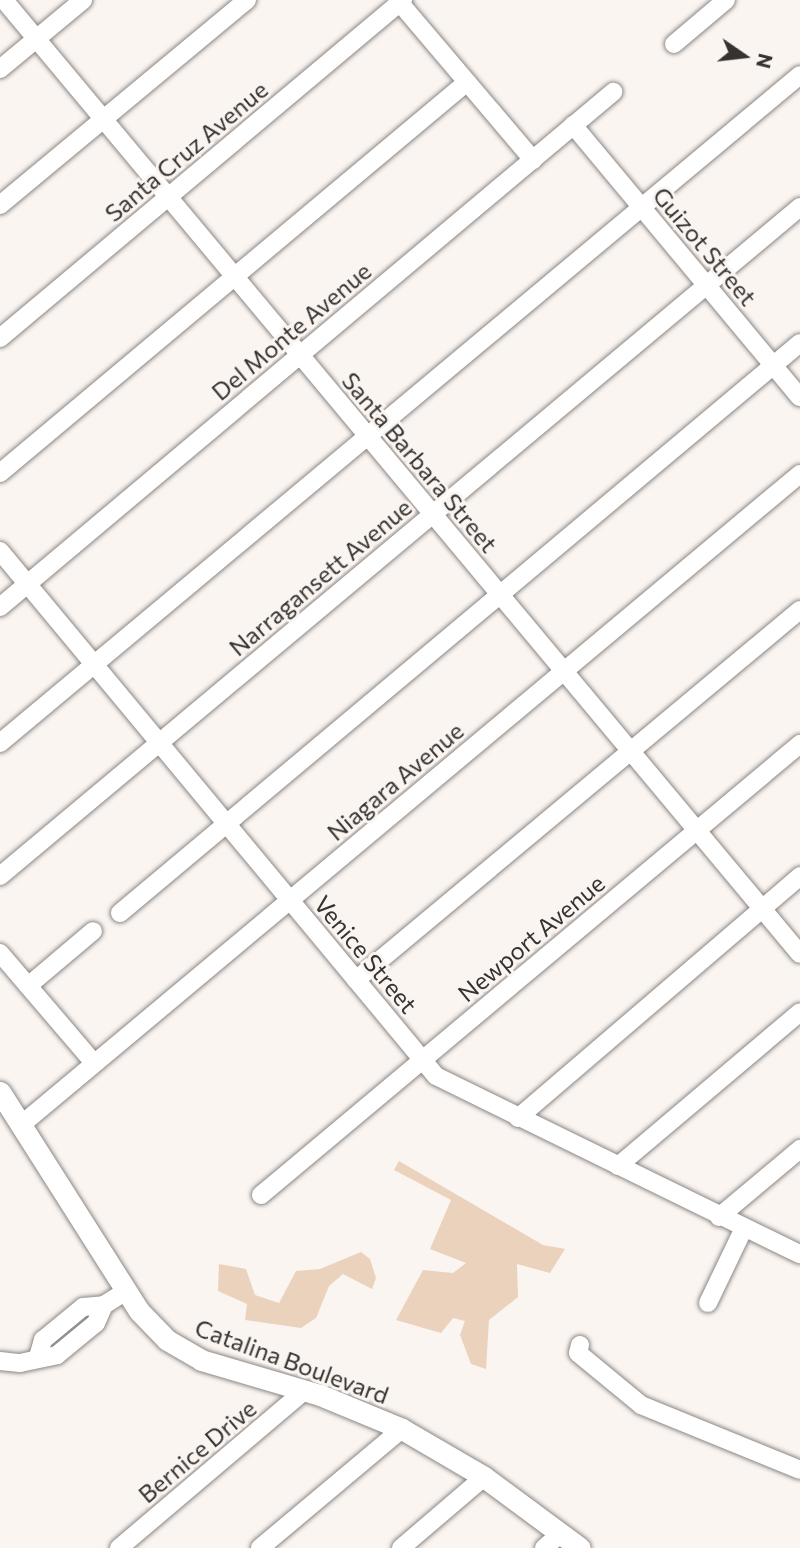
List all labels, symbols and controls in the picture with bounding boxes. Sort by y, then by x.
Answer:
north arrow [709,21,779,91]
text: N [752,51,778,71]
street label: Santa Cruz Avenue [99,75,273,227]
street label: Guizot Street [647,181,763,311]
street label: Del Monte Avenue [206,256,376,406]
street label: Santa Barbara Street [336,366,504,558]
street label: Narragansett Avenue [223,492,417,662]
street label: Niagara Avenue [321,716,469,846]
street label: Newport Avenue [452,868,610,1008]
street label: Venice Street [309,889,423,1019]
street label: Catalina Boulevard [191,1313,393,1409]
street label: Bernice Drive [132,1393,262,1509]

